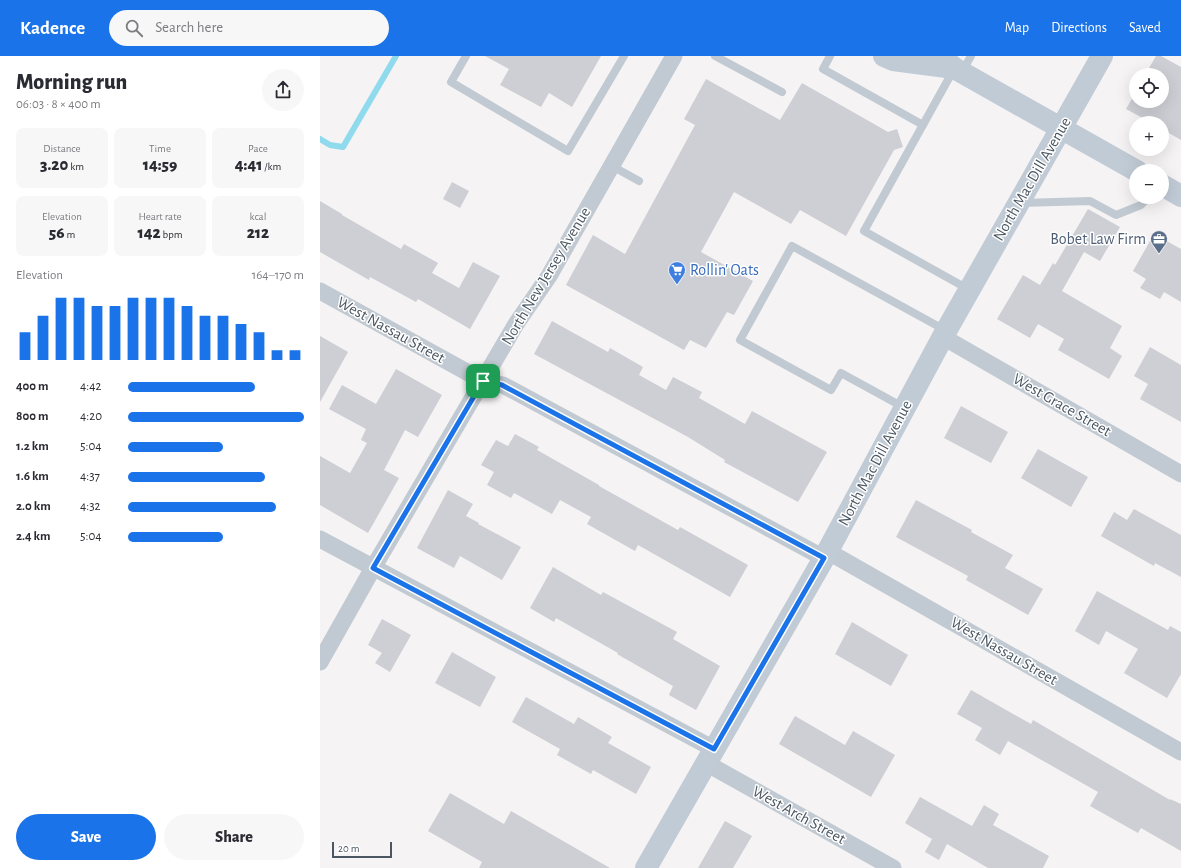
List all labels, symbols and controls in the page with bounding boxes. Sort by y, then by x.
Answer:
search box [109,10,389,46]
icon: search [123,17,145,39]
text: Kadence [20,19,85,38]
text: Search here [155,20,223,35]
text: Map [1005,21,1029,35]
text: Directions [1051,21,1107,35]
text: Saved [1129,21,1161,35]
map controls [1129,68,1169,204]
button: locate [1129,68,1169,108]
button: share [262,69,304,111]
text: Morning run [16,71,127,93]
text: 06:03 · 8 × 400 m [16,98,101,111]
street label: North Mac Dill Avenue [990,115,1074,243]
button: + [1129,116,1169,156]
text: Distance [43,143,81,154]
text: Time [149,143,171,154]
text: Pace [248,143,268,154]
text: 3.20 [40,156,68,173]
text: 14:59 [143,156,177,173]
text: 4:41 [235,156,262,173]
text: km [68,161,84,172]
text: /km [262,161,281,172]
button: − [1129,164,1169,204]
street label: North New Jersey Avenue [499,204,594,348]
text: Elevation [42,211,82,222]
text: Heart rate [138,211,182,222]
text: kcal [250,211,266,222]
text: 56 [49,224,65,241]
text: 142 [138,224,161,241]
text: 212 [247,224,269,241]
text: m [65,229,75,240]
text: bpm [161,229,182,240]
office icon: Bobet Law Firm [1149,229,1169,254]
place label: Bobet Law Firm [1050,231,1146,247]
supermarket icon: Rollin' Oats [667,260,687,285]
place label: Rollin' Oats [690,262,759,278]
text: Elevation [16,269,63,282]
text: 164–170 m [252,269,304,282]
street label: West Nassau Street [335,294,447,366]
pin [466,364,500,398]
icon: arrive [472,370,494,392]
street label: West Grace Street [1010,371,1114,439]
text: 400 m [16,380,49,393]
text: 4:42 [80,380,101,393]
street label: North Mac Dill Avenue [835,398,915,528]
text: 800 m [16,410,48,423]
text: 4:20 [80,410,102,423]
text: 1.2 km [16,440,49,453]
text: 5:04 [80,440,102,453]
text: 1.6 km [16,470,49,483]
text: 4:37 [80,470,100,483]
text: 2.0 km [16,500,51,513]
text: 4:32 [80,500,101,513]
text: 2.4 km [16,530,51,543]
text: 5:04 [80,530,102,543]
street label: West Nassau Street [948,614,1060,688]
street label: West Arch Street [750,783,848,847]
button: Save [16,814,156,860]
button: Share [164,814,304,860]
scale bar [332,840,392,859]
text: 20 m [338,843,359,854]

